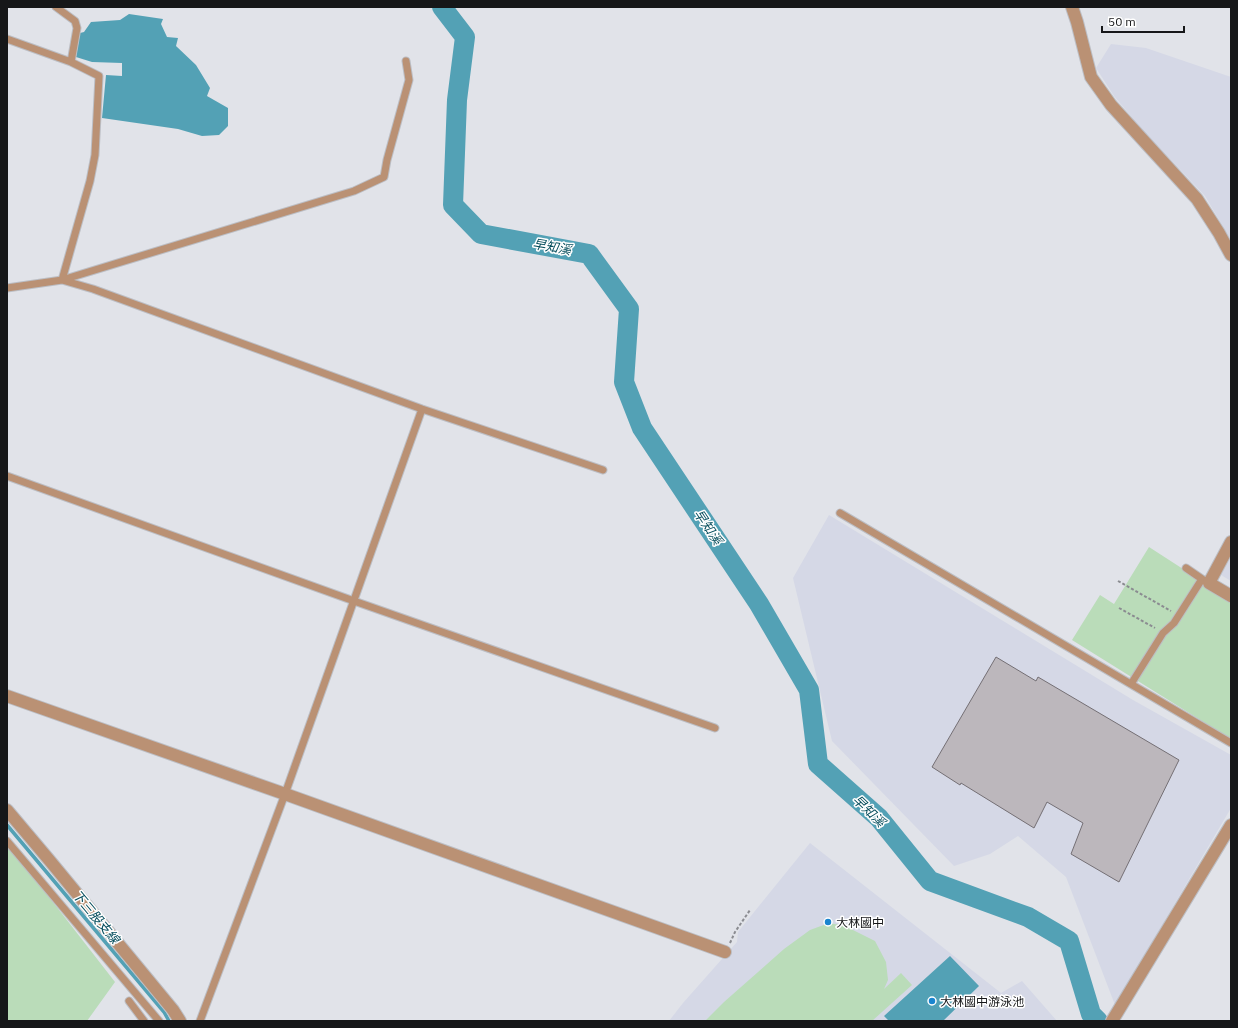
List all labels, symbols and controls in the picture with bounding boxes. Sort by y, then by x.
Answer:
scale bar [1102,8,1184,34]
text: 50 m [1108,14,1136,29]
water label: 早知溪 [531,235,575,259]
water label: 早知溪 [690,506,727,550]
water label: 早知溪 [849,791,890,832]
water label: 下三股支線 [69,887,125,949]
place label: 大林國中 [836,915,884,930]
marker: 大林國中 [823,917,833,927]
place label: 大林國中游泳池 [940,994,1024,1009]
marker: 大林國中游泳池 [927,996,937,1006]

